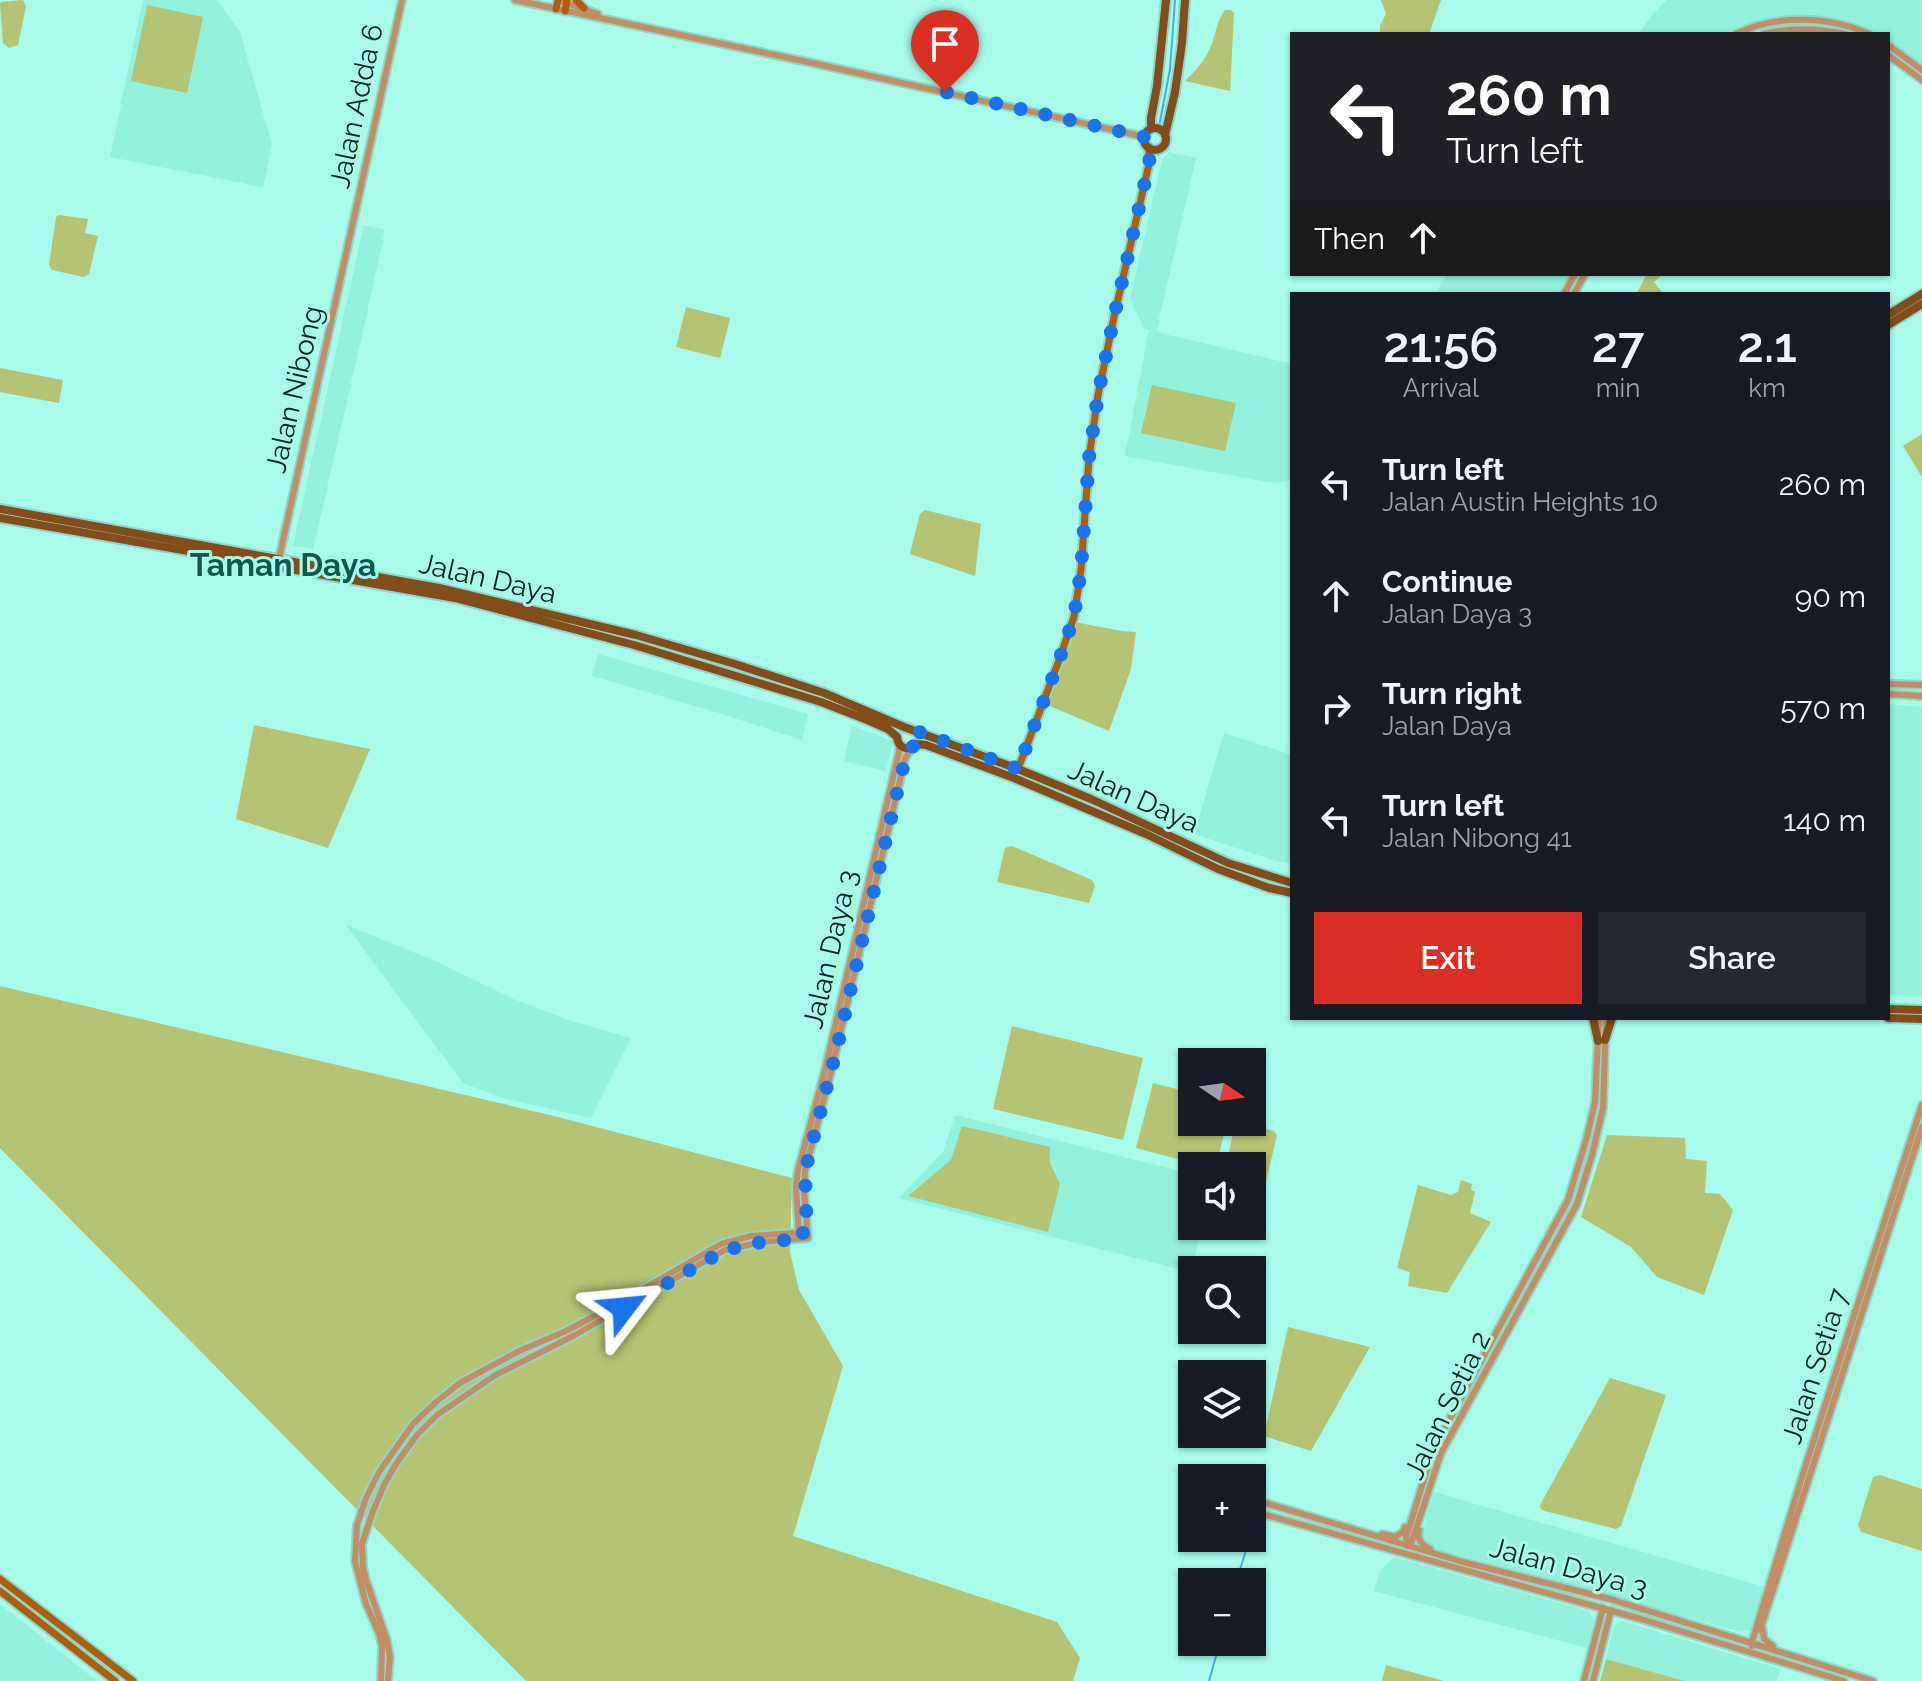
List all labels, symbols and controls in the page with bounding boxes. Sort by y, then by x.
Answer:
pin [911,10,979,92]
street label: Jalan Adda 6 [323,21,390,191]
icon: arrive [923,22,967,66]
text: 260 m [1446,62,1612,128]
icon: left [1314,64,1418,168]
text: Turn left [1446,129,1584,171]
icon: ahead [1401,216,1445,260]
text: Then [1314,221,1385,256]
street label: Jalan Nibong [259,303,330,476]
text: 21:56 [1383,317,1498,373]
text: 27 [1592,317,1644,373]
text: 2.1 [1738,317,1797,373]
text: Arrival [1403,373,1479,403]
text: min [1596,373,1640,403]
text: km [1748,373,1786,403]
text: Turn left [1382,452,1504,487]
icon: left [1314,462,1358,506]
text: 260 m [1779,467,1866,502]
text: Jalan Austin Heights 10 [1382,487,1658,517]
district label: Taman Daya [190,546,376,583]
street label: Jalan Daya [416,547,560,610]
text: Continue [1382,564,1513,599]
icon: ahead [1314,574,1358,618]
text: 90 m [1795,579,1866,614]
text: Jalan Daya 3 [1382,599,1532,629]
text: Turn right [1382,676,1522,711]
icon: right [1314,686,1358,730]
text: 570 m [1780,691,1866,726]
text: Jalan Daya [1382,711,1512,741]
street label: Jalan Daya [1063,753,1204,840]
text: Turn left [1382,788,1504,823]
icon: left [1314,798,1358,842]
text: 140 m [1783,803,1866,838]
text: Jalan Nibong 41 [1382,823,1572,853]
street label: Jalan Daya 3 [796,867,865,1032]
button: Exit [1314,912,1582,1004]
button: Share [1598,912,1866,1004]
north arrow [1178,1048,1266,1136]
map controls [1178,1048,1266,1656]
button: sound [1178,1152,1266,1240]
button: search [1178,1256,1266,1344]
position arrow [582,1266,666,1350]
street label: Jalan Setia 7 [1775,1284,1856,1448]
street label: Jalan Setia 2 [1397,1326,1497,1485]
button: layers [1178,1360,1266,1448]
button: + [1178,1464,1266,1552]
street label: Jalan Daya 3 [1486,1531,1651,1604]
button: − [1178,1568,1266,1656]

